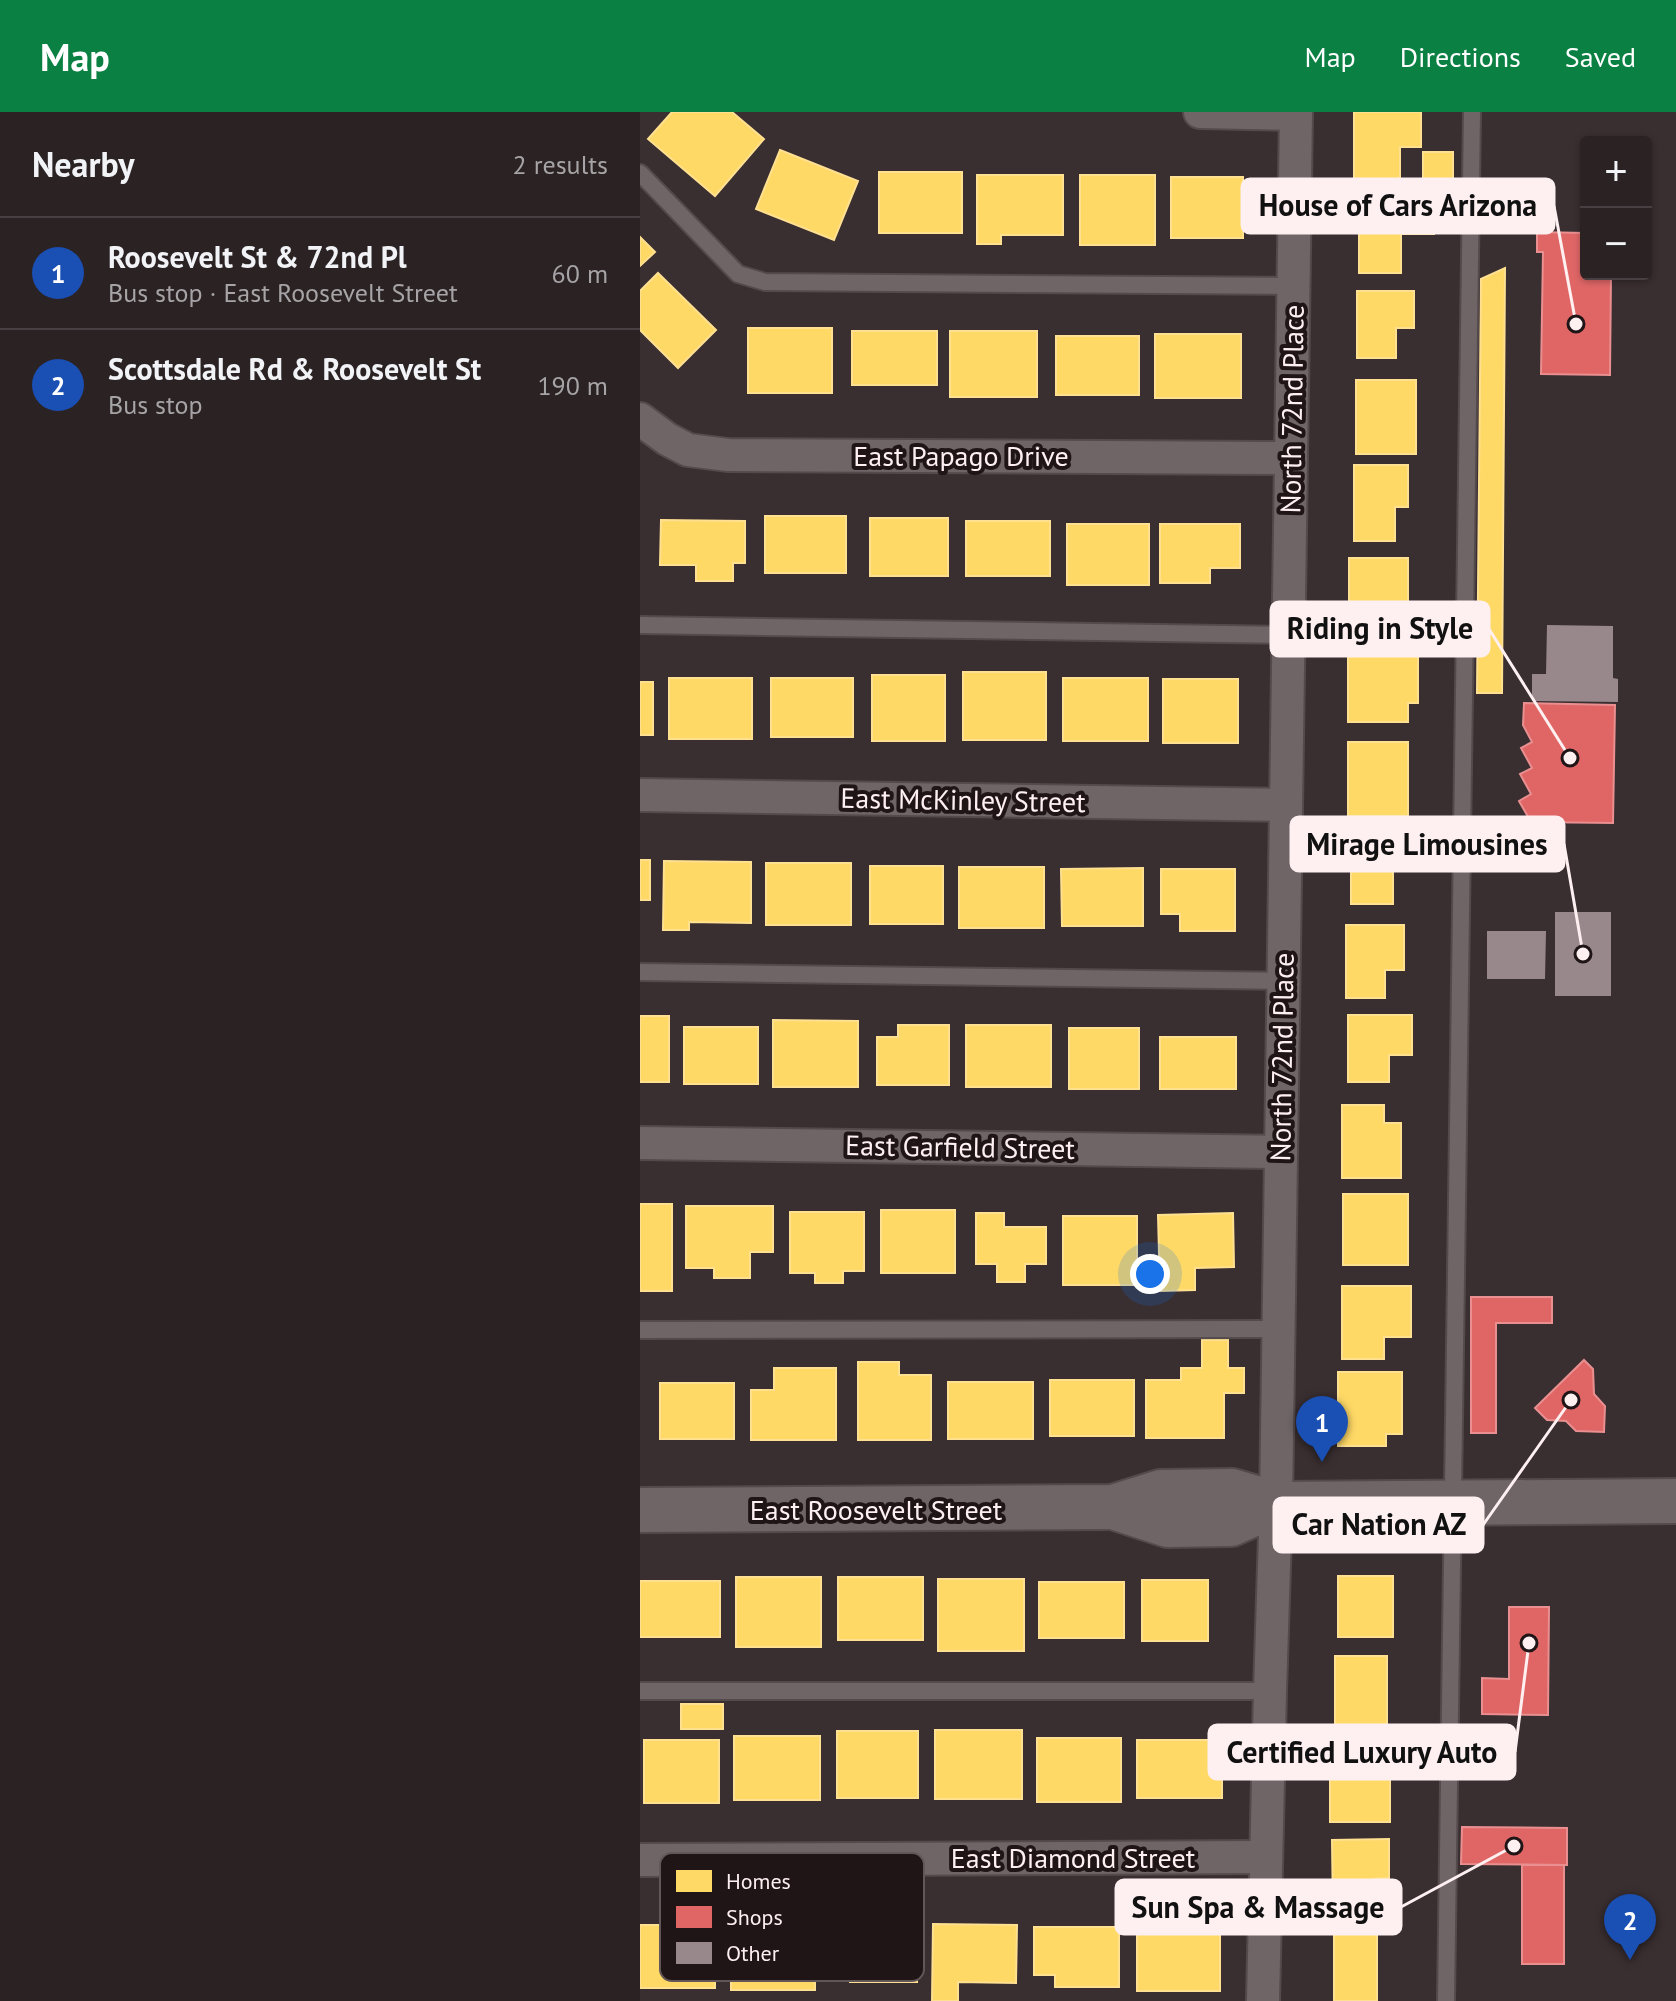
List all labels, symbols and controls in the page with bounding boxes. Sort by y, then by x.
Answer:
text: Map [40,32,110,81]
text: Map [1305,38,1356,75]
text: Directions [1400,38,1521,75]
text: Saved [1565,38,1636,75]
map controls [1580,136,1652,280]
button: + [1580,136,1652,208]
text: Nearby [32,142,134,186]
text: 2 results [513,148,608,181]
callout: House of Cars Arizona [1242,179,1554,233]
text: House of Cars Arizona [1259,185,1537,224]
button: − [1580,208,1652,280]
text: Roosevelt St & 72nd Pl [108,237,407,276]
text: 1 [51,257,65,290]
text: 60 m [552,257,608,290]
text: Bus stop · East Roosevelt Street [108,276,458,309]
street label: North 72nd Place [1271,304,1312,514]
text: Scottsdale Rd & Roosevelt St [108,349,481,388]
text: 2 [51,369,65,402]
text: 190 m [537,369,608,402]
text: Bus stop [108,388,203,421]
street label: East Papago Drive [853,437,1069,474]
callout: Riding in Style [1271,602,1489,656]
text: Riding in Style [1287,608,1473,647]
street label: East McKinley Street [840,779,1086,820]
callout: Mirage Limousines [1291,817,1564,871]
text: Mirage Limousines [1306,824,1548,863]
street label: North 72nd Place [1261,952,1302,1162]
street label: East Garfield Street [845,1126,1076,1167]
your location [1130,1254,1170,1294]
pin: 1 [1296,1396,1348,1462]
street label: East Roosevelt Street [750,1491,1003,1528]
callout: Car Nation AZ [1274,1498,1483,1552]
text: Car Nation AZ [1291,1504,1467,1543]
callout: Certified Luxury Auto [1209,1725,1515,1779]
text: Certified Luxury Auto [1227,1732,1497,1771]
street label: East Diamond Street [951,1839,1196,1876]
legend [660,1853,924,1981]
text: Homes [726,1867,791,1895]
callout: Sun Spa & Massage [1116,1880,1401,1934]
text: Sun Spa & Massage [1132,1887,1384,1926]
pin: 2 [1604,1894,1656,1960]
text: Shops [726,1903,783,1931]
text: Other [726,1939,780,1967]

